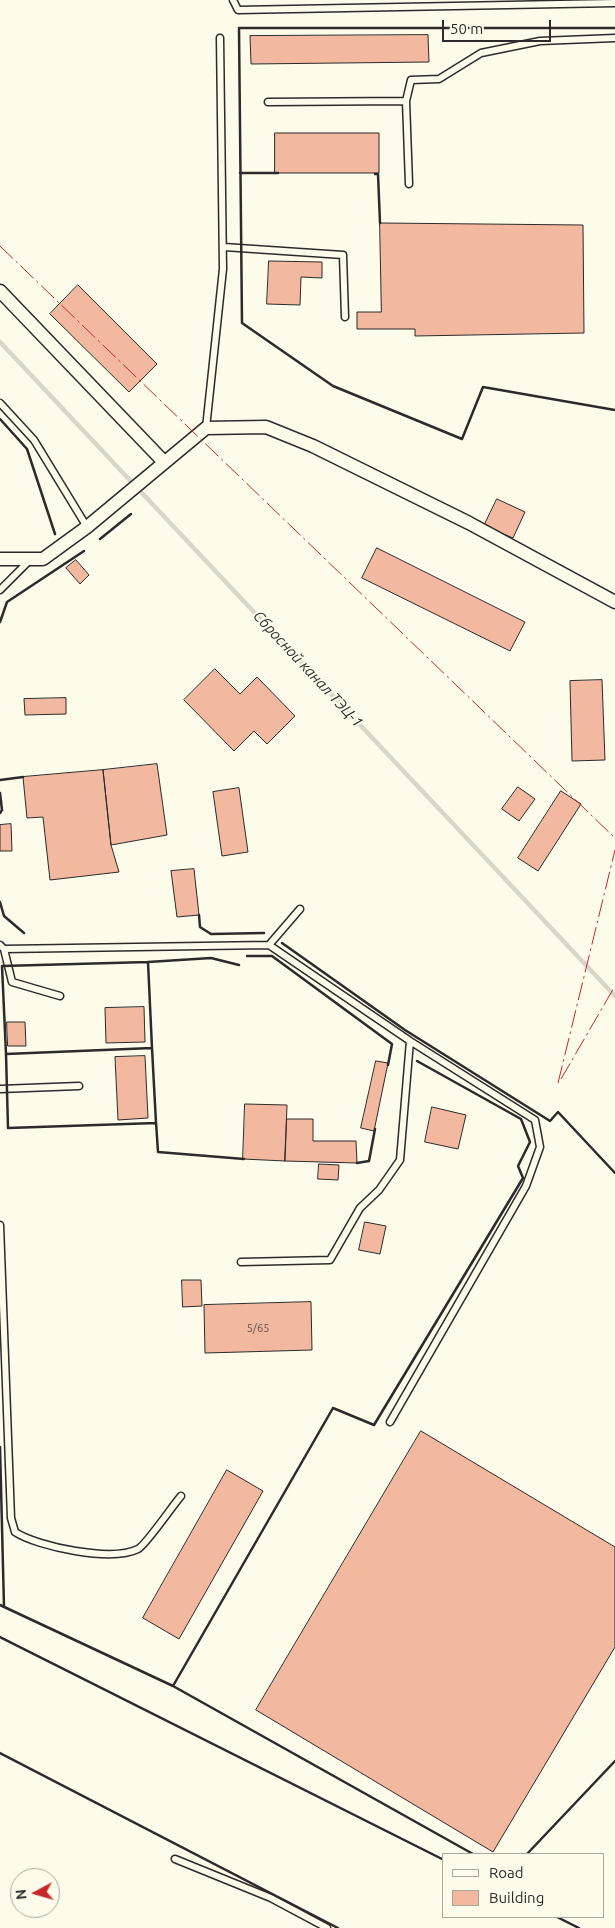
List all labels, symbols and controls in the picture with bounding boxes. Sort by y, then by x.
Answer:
scale bar [445,10,554,42]
text: 50 m [450,20,483,37]
water label: Сбросной канал ТЭЦ-1 [249,607,367,731]
house number: 5/65 [247,1321,269,1335]
legend [442,1853,605,1918]
text: Road [489,1864,524,1881]
north arrow [10,1868,60,1918]
text: N [13,1888,30,1901]
text: Building [489,1889,544,1906]

